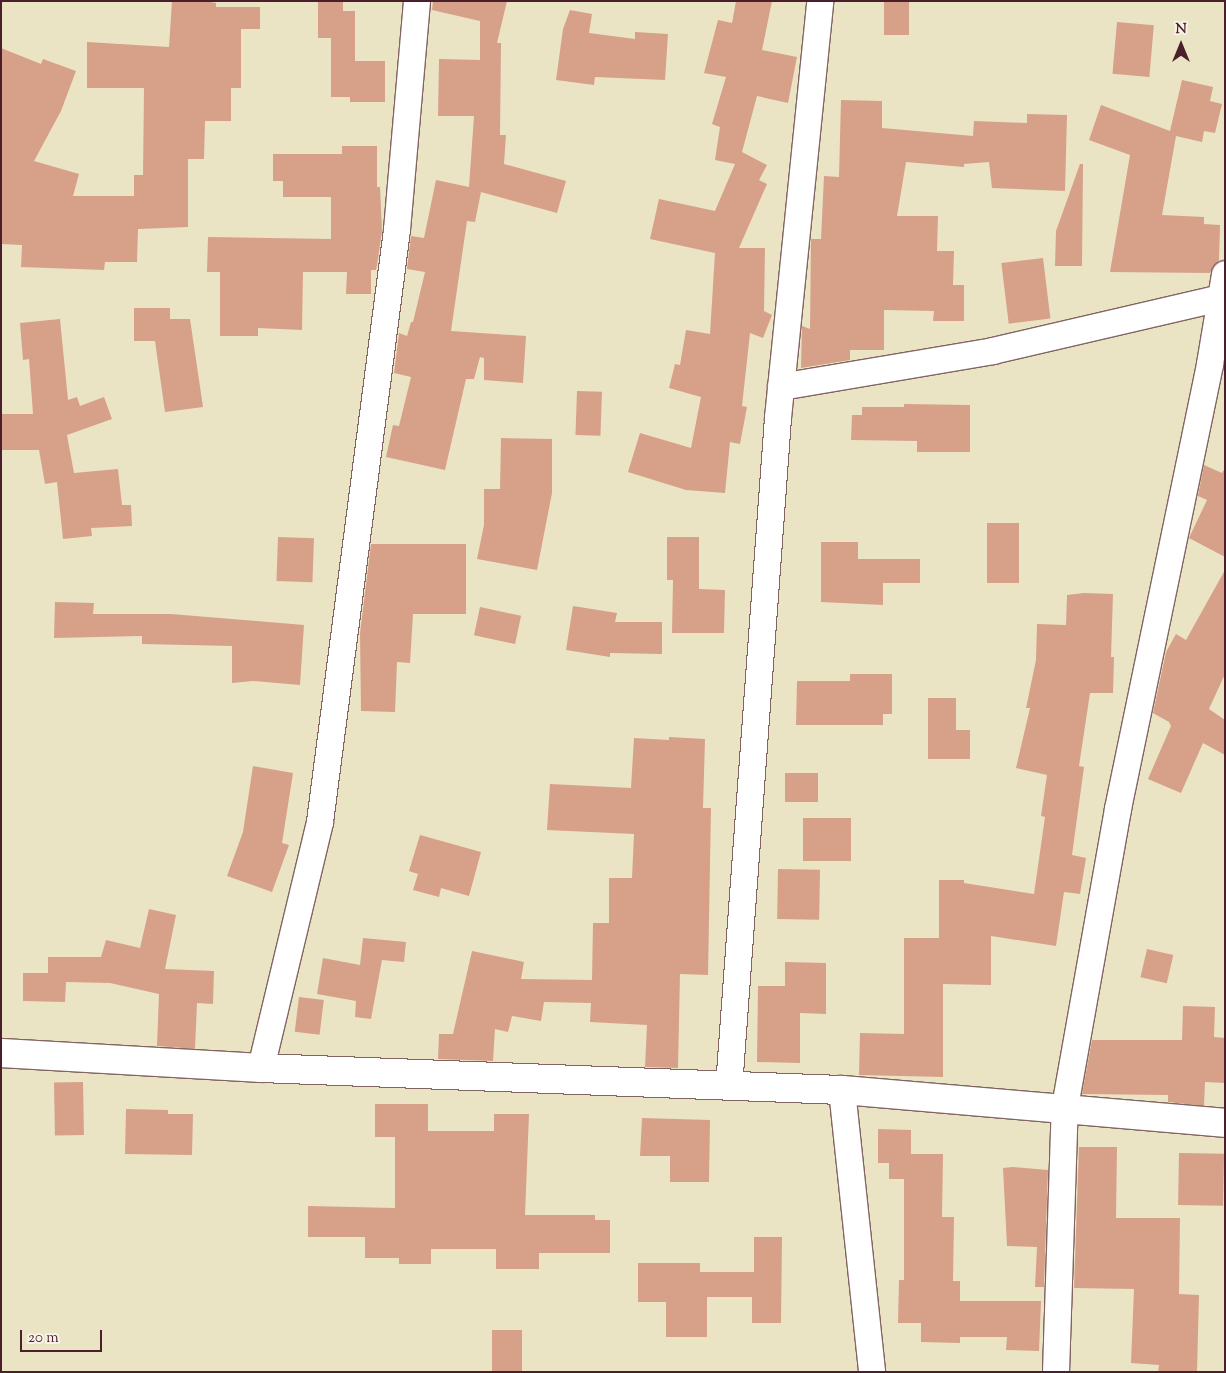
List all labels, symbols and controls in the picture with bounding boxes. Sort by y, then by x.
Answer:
north arrow [1156,20,1206,70]
text: N [1175,20,1187,40]
scale bar [22,1320,105,1352]
text: 20 m [28,1328,59,1349]

